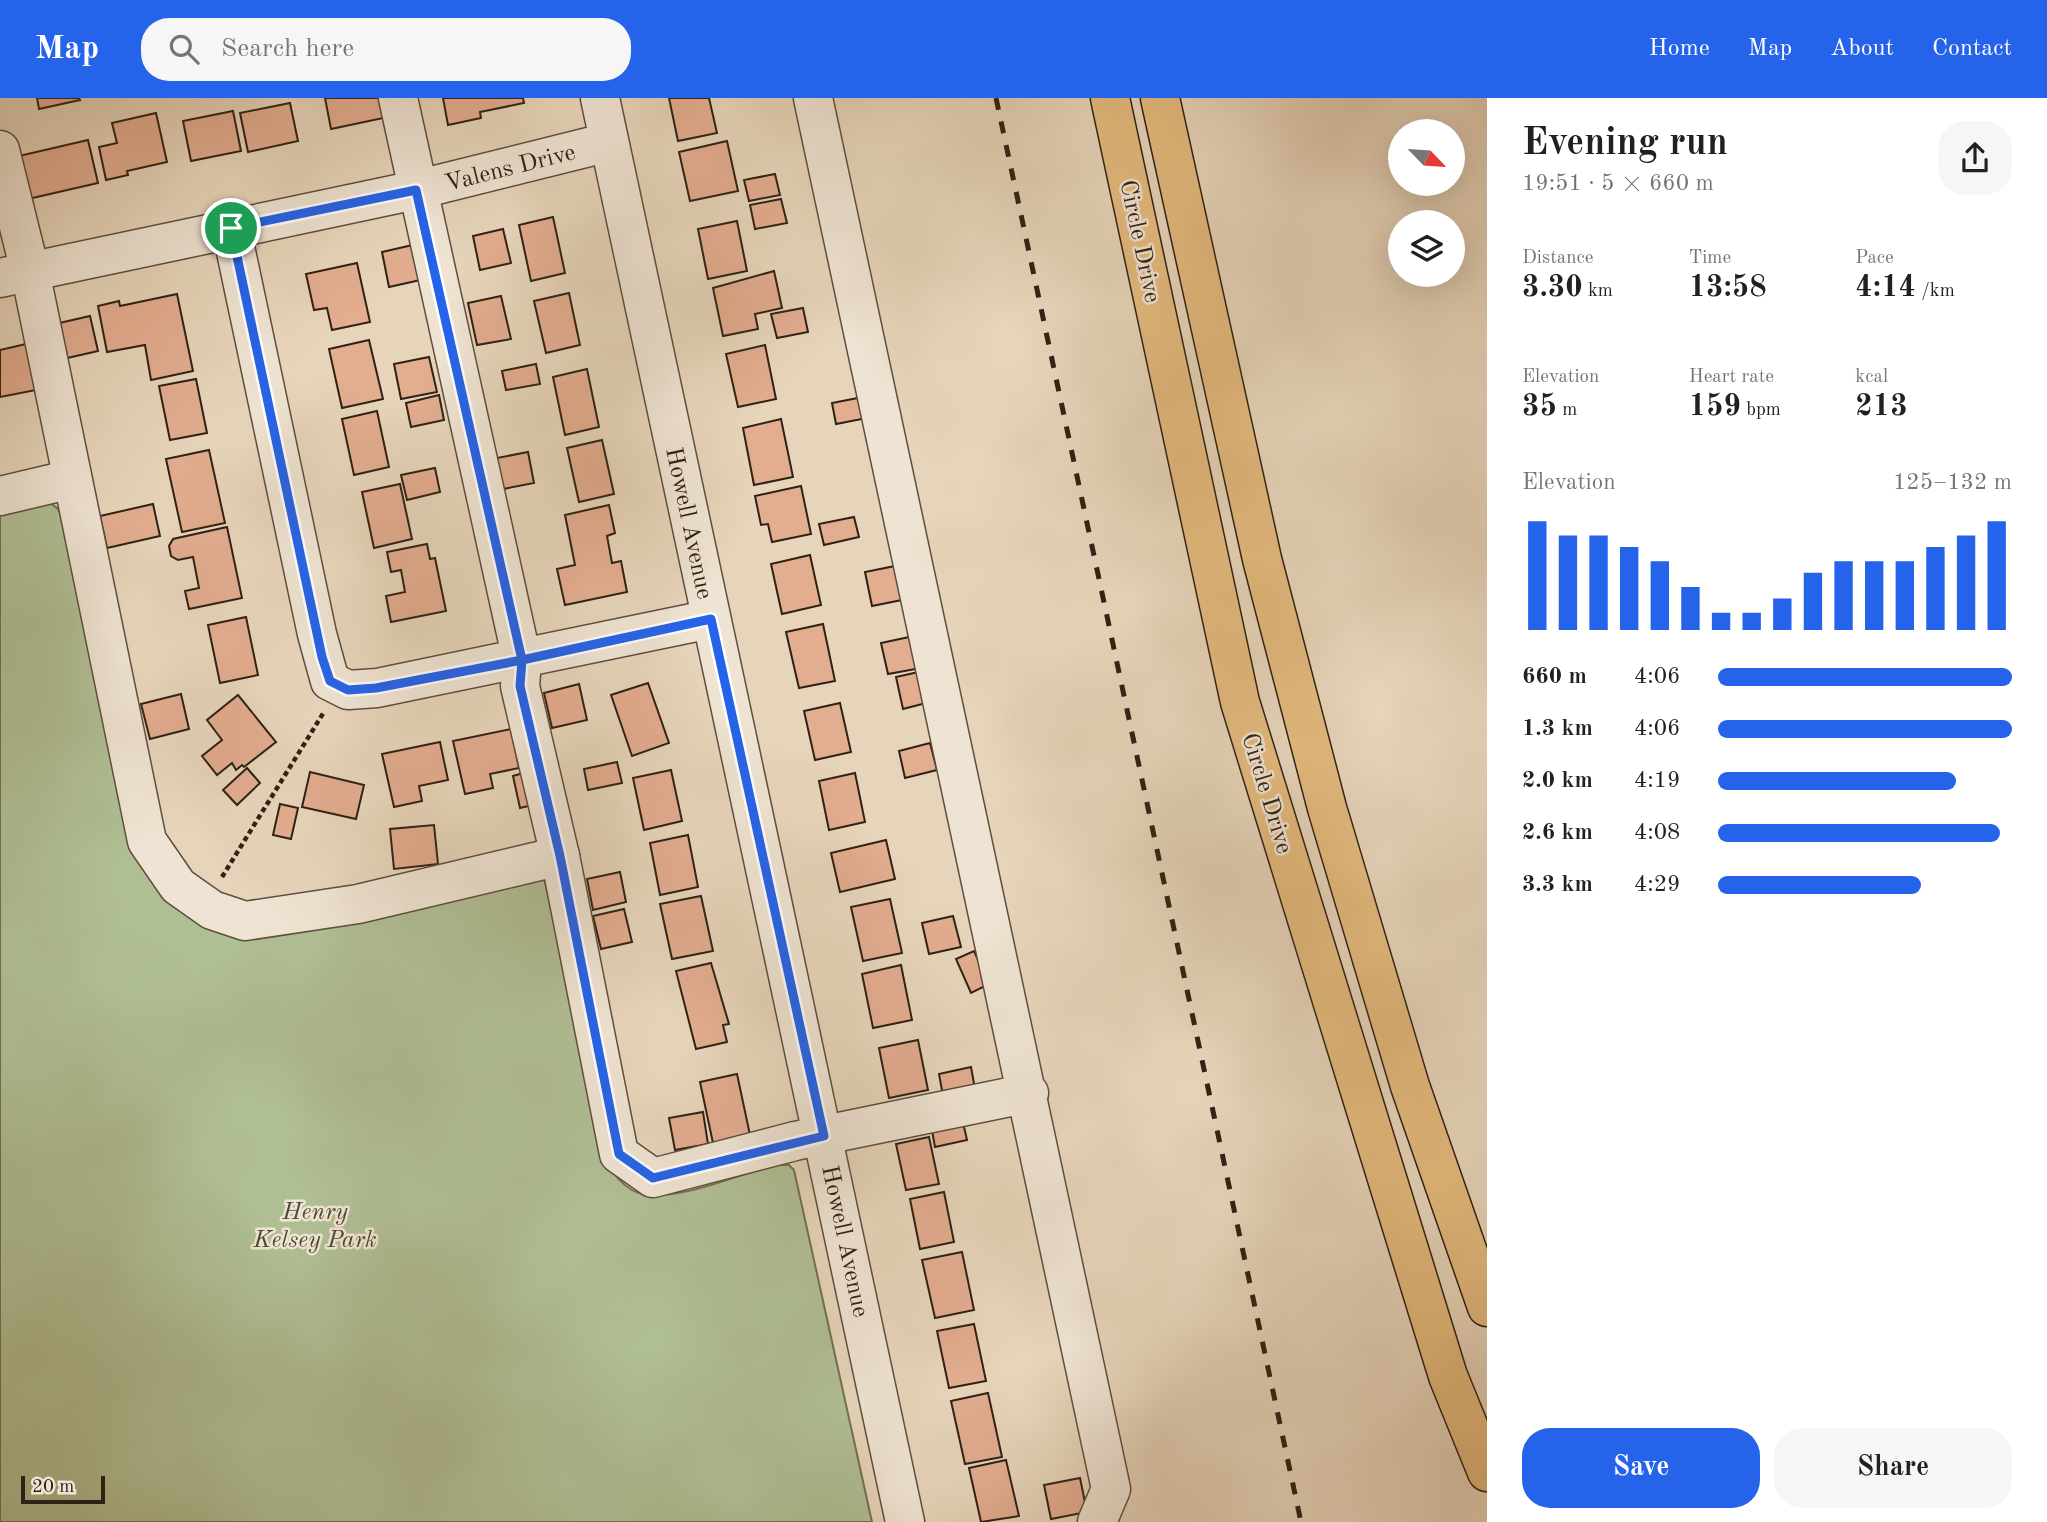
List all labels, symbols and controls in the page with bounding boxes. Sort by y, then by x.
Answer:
search box [141,18,631,81]
icon: search [165,30,203,68]
text: Map [35,33,99,66]
text: Search here [221,36,354,62]
text: Home [1649,37,1710,61]
text: Map [1748,37,1792,61]
text: About [1830,37,1894,61]
text: Contact [1932,37,2012,61]
north arrow [1388,119,1465,196]
map controls [1388,119,1465,287]
button: share [1938,121,2012,195]
text: Evening run [1522,125,1728,163]
street label: Valens Drive [443,141,578,197]
text: 19:51 · 5 × 660 m [1522,172,1714,195]
street label: Circle Drive [1114,178,1164,305]
pin [201,198,261,258]
icon: arrive [212,209,250,247]
button: layers [1388,210,1465,287]
text: Distance [1522,249,1594,268]
text: Time [1689,249,1731,268]
text: Pace [1855,249,1894,268]
text: 3.30 [1522,273,1583,303]
text: 13:58 [1689,273,1767,303]
text: 4:14 [1855,273,1916,303]
text: km [1583,282,1613,301]
text: /km [1916,282,1955,301]
text: Elevation [1522,368,1599,387]
text: Heart rate [1689,368,1774,387]
text: kcal [1855,368,1888,387]
text: 35 [1522,392,1557,422]
text: 159 [1689,392,1741,422]
text: 213 [1855,392,1908,422]
text: m [1557,401,1577,420]
text: bpm [1741,401,1781,420]
street label: Howell Avenue [660,445,716,602]
text: Elevation [1522,471,1616,494]
text: 125–132 m [1893,471,2012,494]
text: 660 m [1522,665,1587,688]
text: 4:06 [1634,665,1680,688]
text: 1.3 km [1522,717,1593,740]
text: 4:06 [1634,717,1680,740]
street label: Circle Drive [1236,730,1296,857]
text: 2.0 km [1522,769,1593,792]
text: 4:19 [1634,769,1680,792]
text: 2.6 km [1522,821,1593,844]
text: 4:08 [1634,821,1680,844]
text: 3.3 km [1522,873,1593,896]
text: 4:29 [1634,873,1680,896]
street label: Howell Avenue [816,1163,872,1320]
park label: Henry Kelsey Park [252,1201,377,1253]
button: Save [1522,1428,1760,1508]
button: Share [1774,1428,2012,1508]
scale bar [21,1473,105,1505]
text: 20 m [32,1478,74,1497]

